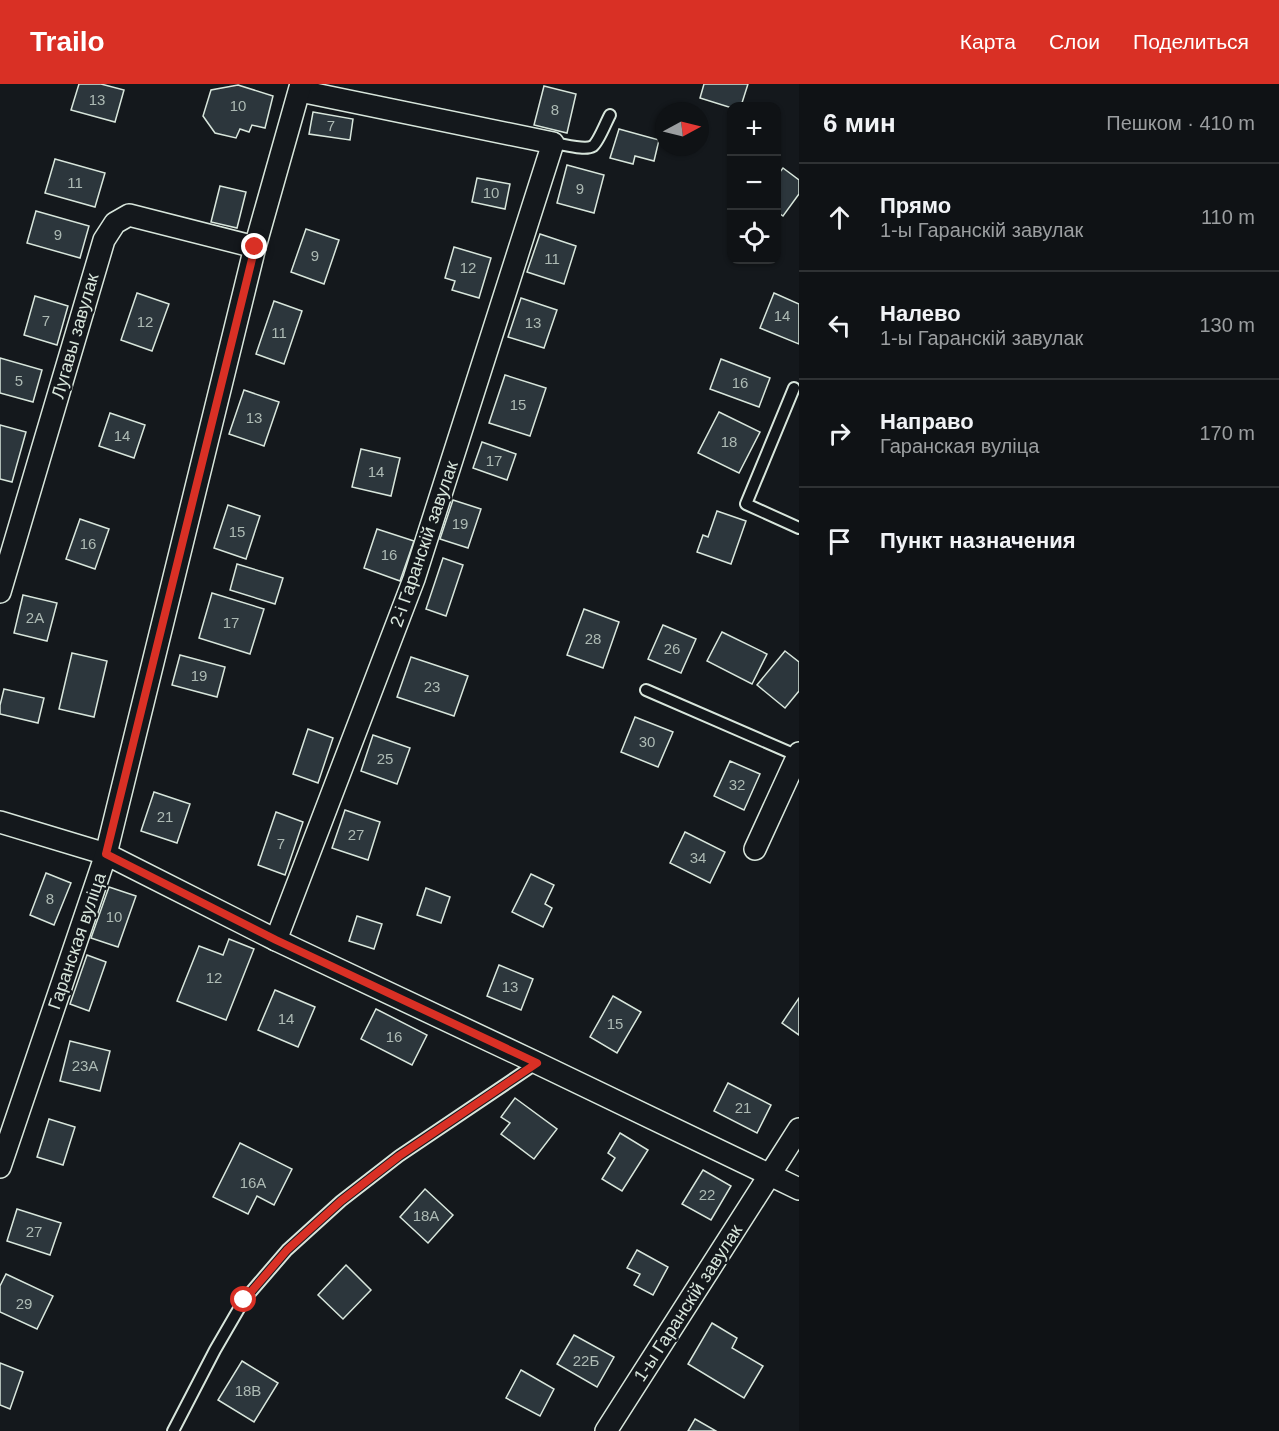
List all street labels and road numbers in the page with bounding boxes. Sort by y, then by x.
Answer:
street label: Лугавы завулак [48,271,102,401]
street label: 2-і Гаранскій завулак [386,458,462,630]
street label: Гаранская вуліца [44,869,110,1012]
street label: 1-ы Гаранскій завулак [630,1221,746,1385]

